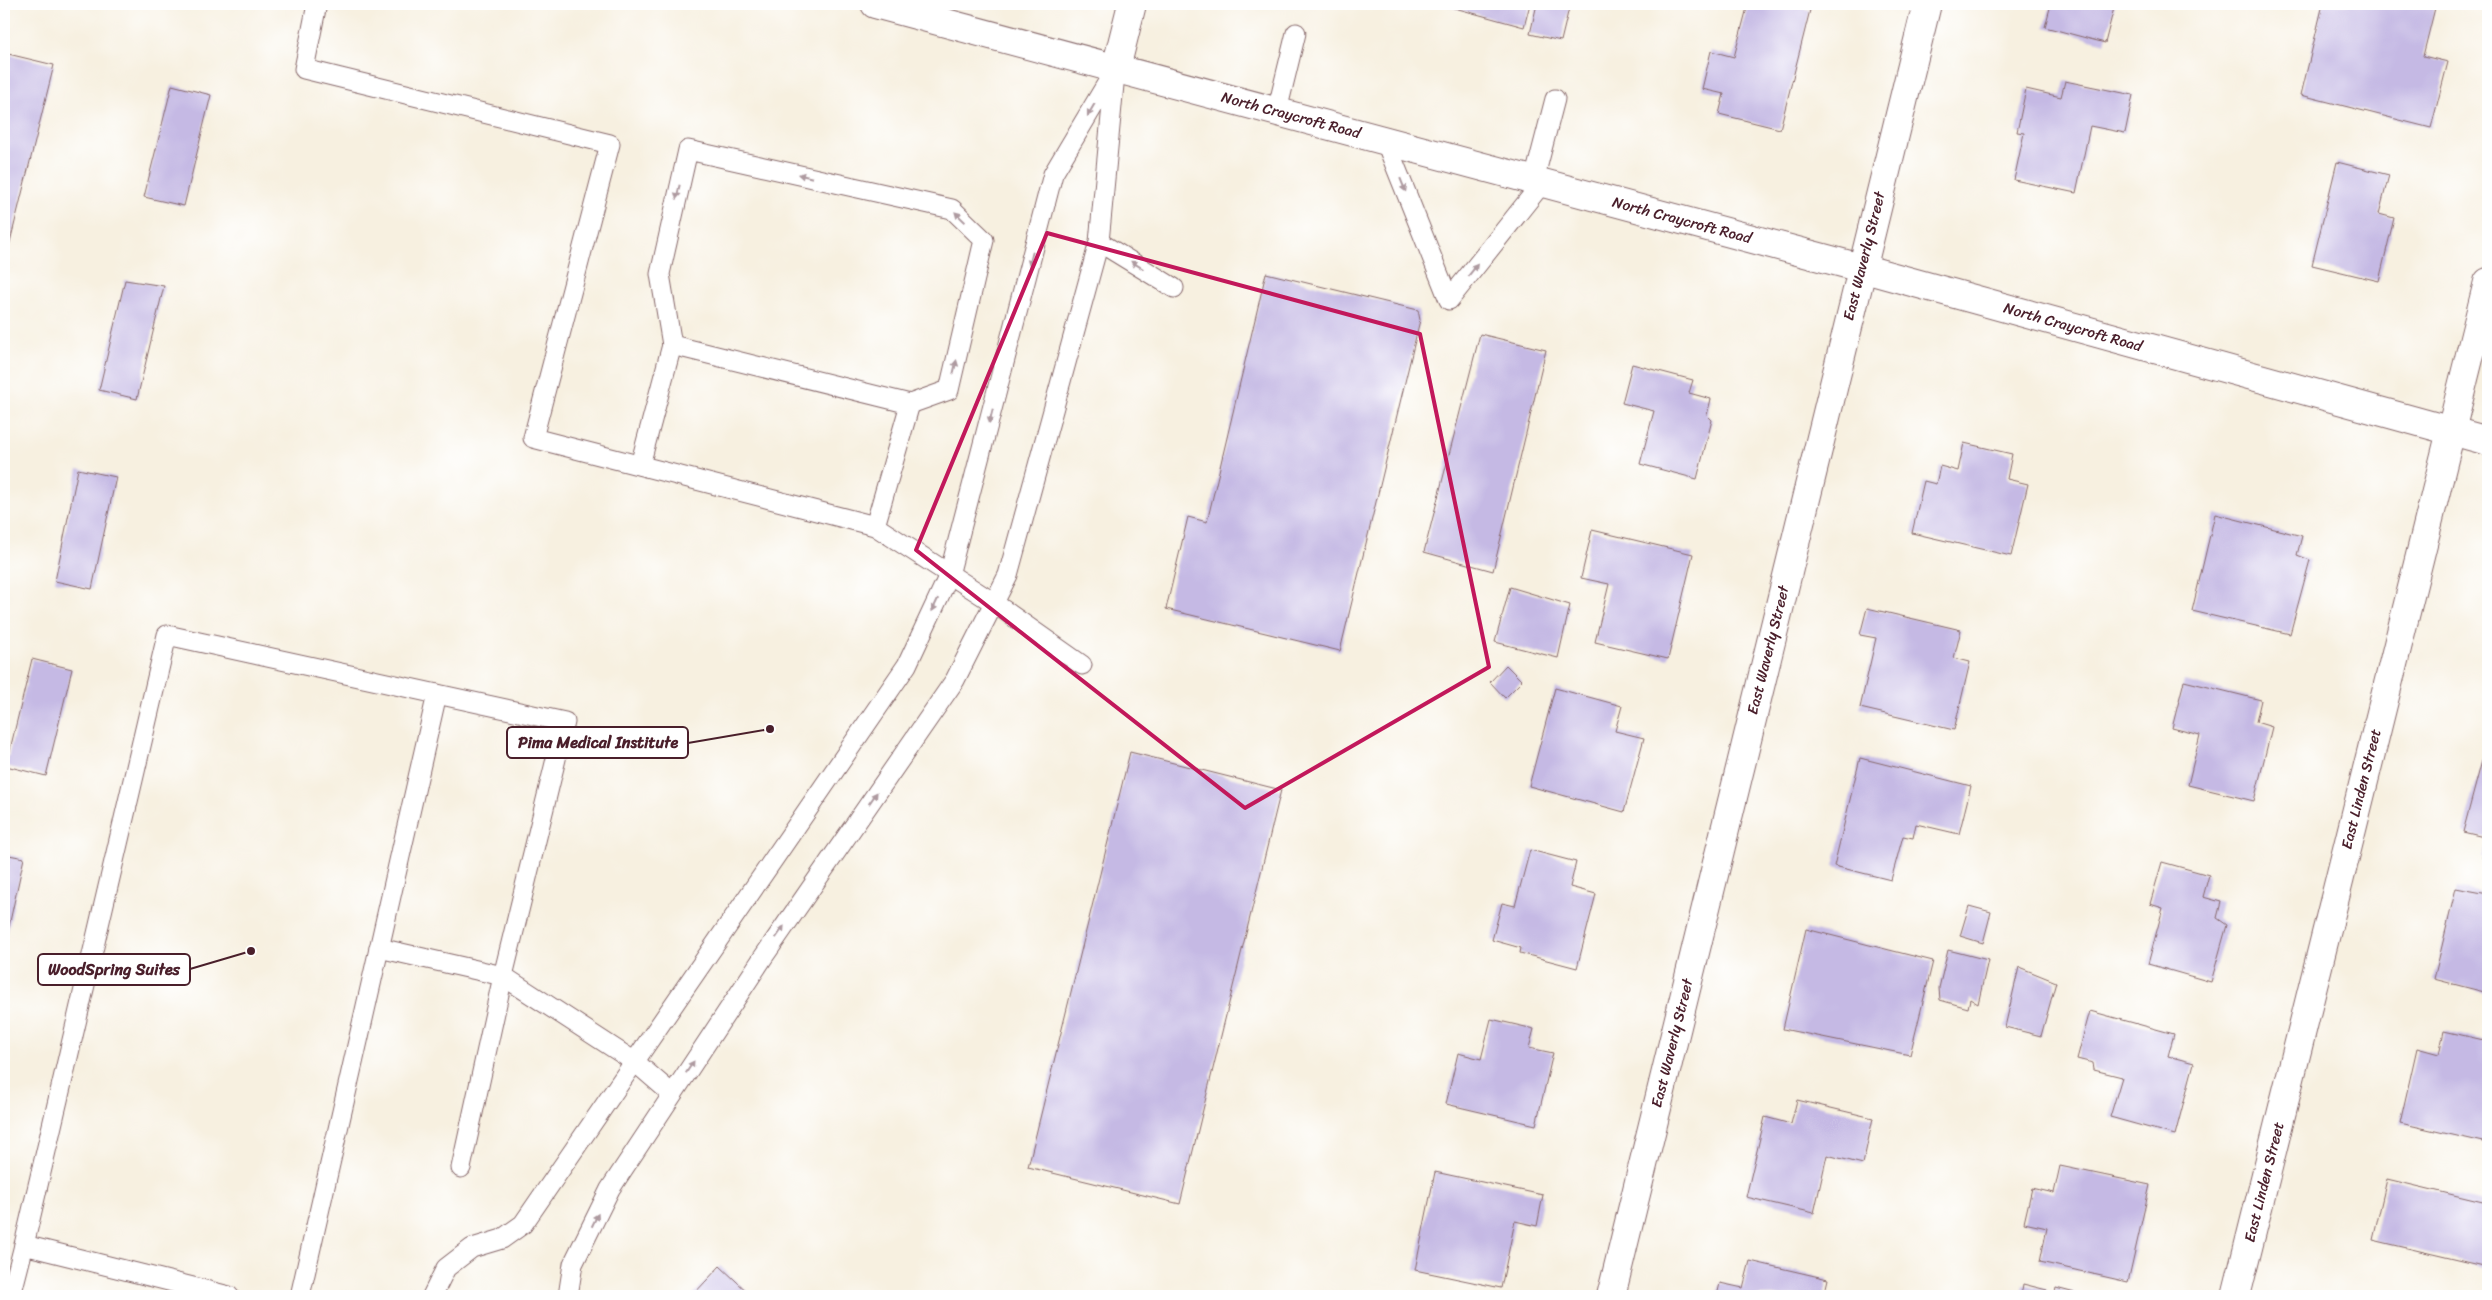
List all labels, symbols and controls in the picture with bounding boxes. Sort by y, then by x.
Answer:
street label: North Craycroft Road [1219,84,1365,146]
one-way arrow [1087,102,1095,117]
one-way arrow [797,172,812,180]
one-way arrow [1399,178,1407,193]
one-way arrow [674,185,682,201]
street label: East Waverly Street [1835,188,1893,323]
street label: North Craycroft Road [1610,189,1756,251]
one-way arrow [954,211,966,223]
one-way arrow [1027,251,1035,266]
one-way arrow [1130,261,1143,270]
one-way arrow [1468,264,1479,277]
street label: North Craycroft Road [2001,295,2146,360]
one-way arrow [951,359,959,374]
one-way arrow [987,409,995,424]
street label: East Waverly Street [1739,582,1797,717]
one-way arrow [931,598,939,612]
street label: East Linden Street [2333,726,2389,852]
callout: Pima Medical Institute [507,727,688,758]
text: Pima Medical Institute [518,728,678,757]
one-way arrow [868,792,878,805]
one-way arrow [775,925,785,939]
callout: WoodSpring Suites [38,954,190,985]
text: WoodSpring Suites [48,955,181,984]
street label: East Waverly Street [1643,975,1701,1110]
one-way arrow [685,1060,695,1074]
street label: East Linden Street [2236,1119,2292,1245]
one-way arrow [591,1213,599,1227]

